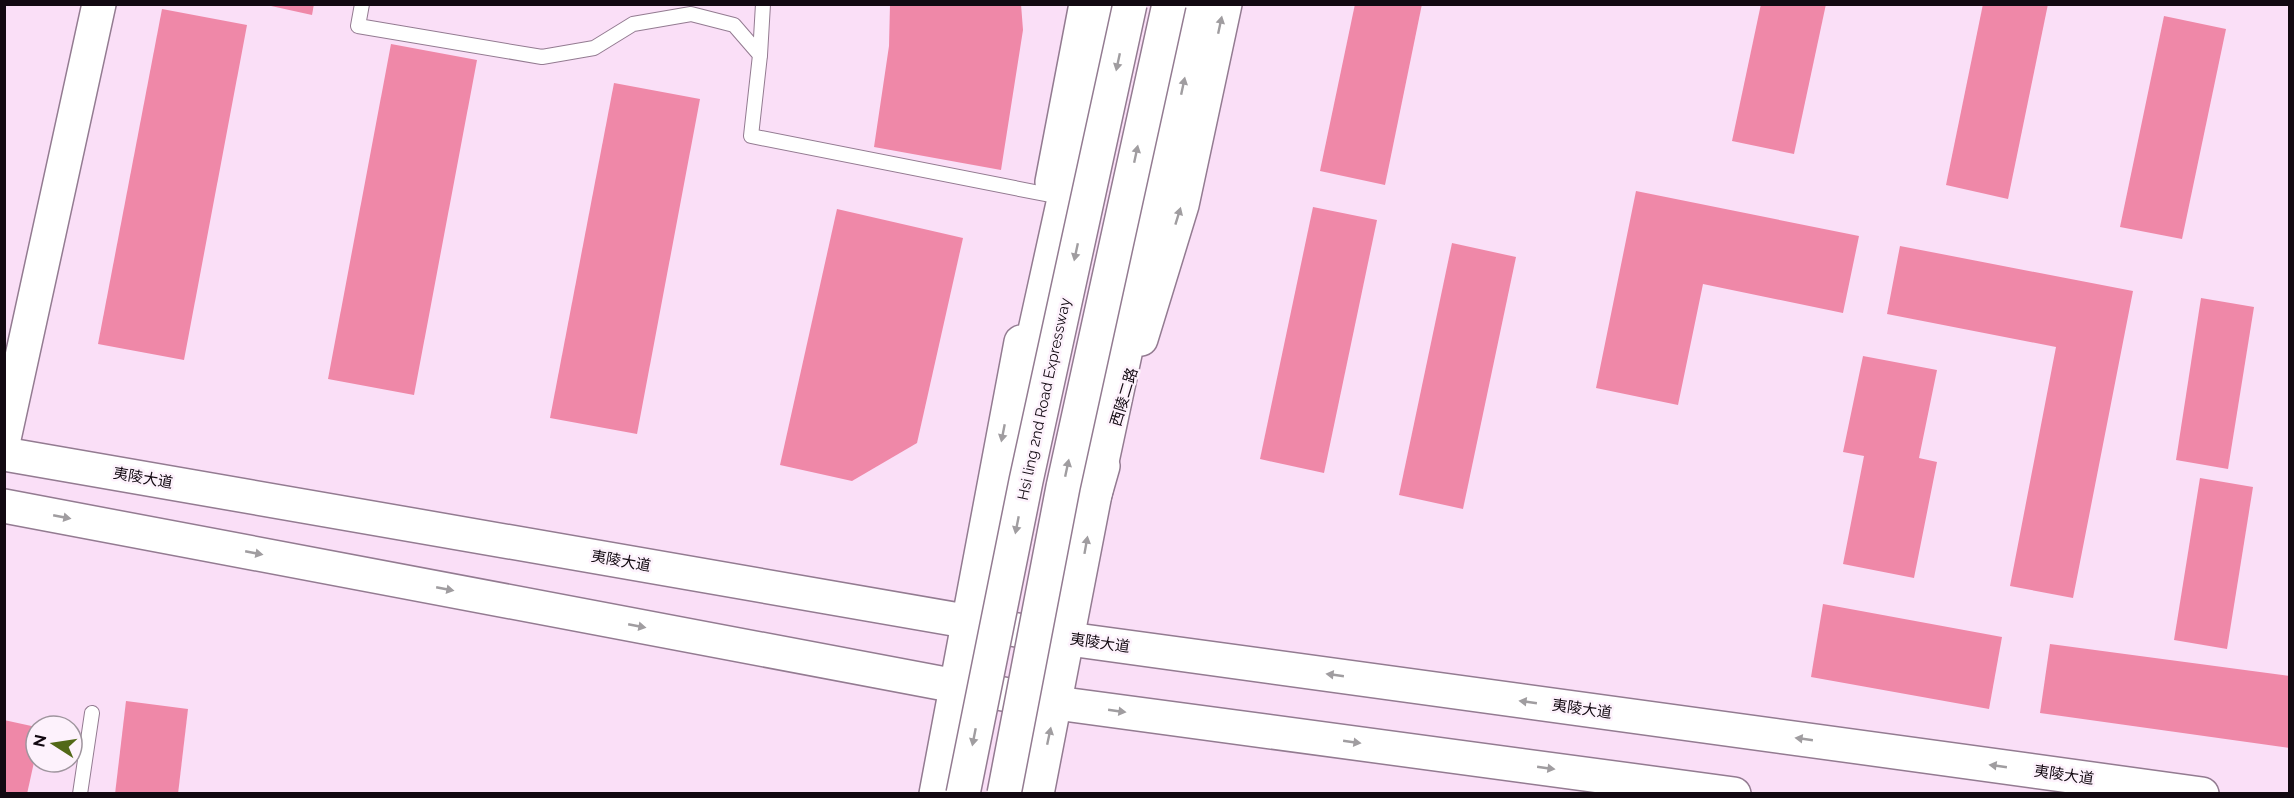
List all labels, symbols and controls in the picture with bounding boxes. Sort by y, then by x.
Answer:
one-way arrow [1216,16,1226,35]
one-way arrow [1112,52,1122,71]
one-way arrow [1178,77,1188,96]
one-way arrow [1132,145,1141,164]
one-way arrow [1174,207,1183,225]
one-way arrow [1071,243,1080,262]
street label: Hsi ling 2nd Road Expressway [1014,296,1074,502]
street label: 西陵二路 [1107,366,1141,428]
one-way arrow [998,424,1007,443]
one-way arrow [1063,459,1073,477]
street label: 夷陵大道 [112,464,174,492]
one-way arrow [53,513,72,522]
one-way arrow [1012,516,1021,535]
one-way arrow [1082,535,1091,554]
street label: 夷陵大道 [590,547,652,575]
one-way arrow [244,549,263,558]
one-way arrow [436,585,455,594]
one-way arrow [627,622,646,631]
street label: 夷陵大道 [1069,630,1131,656]
one-way arrow [1325,671,1344,680]
street label: 夷陵大道 [1551,696,1613,722]
one-way arrow [1518,697,1537,706]
one-way arrow [1108,706,1127,715]
north arrow [24,714,84,774]
one-way arrow [969,727,978,746]
one-way arrow [1045,727,1054,746]
text: N [29,733,50,749]
one-way arrow [1795,735,1814,744]
one-way arrow [1343,738,1362,747]
one-way arrow [1988,761,2007,770]
street label: 夷陵大道 [2033,762,2095,788]
one-way arrow [1536,764,1555,773]

